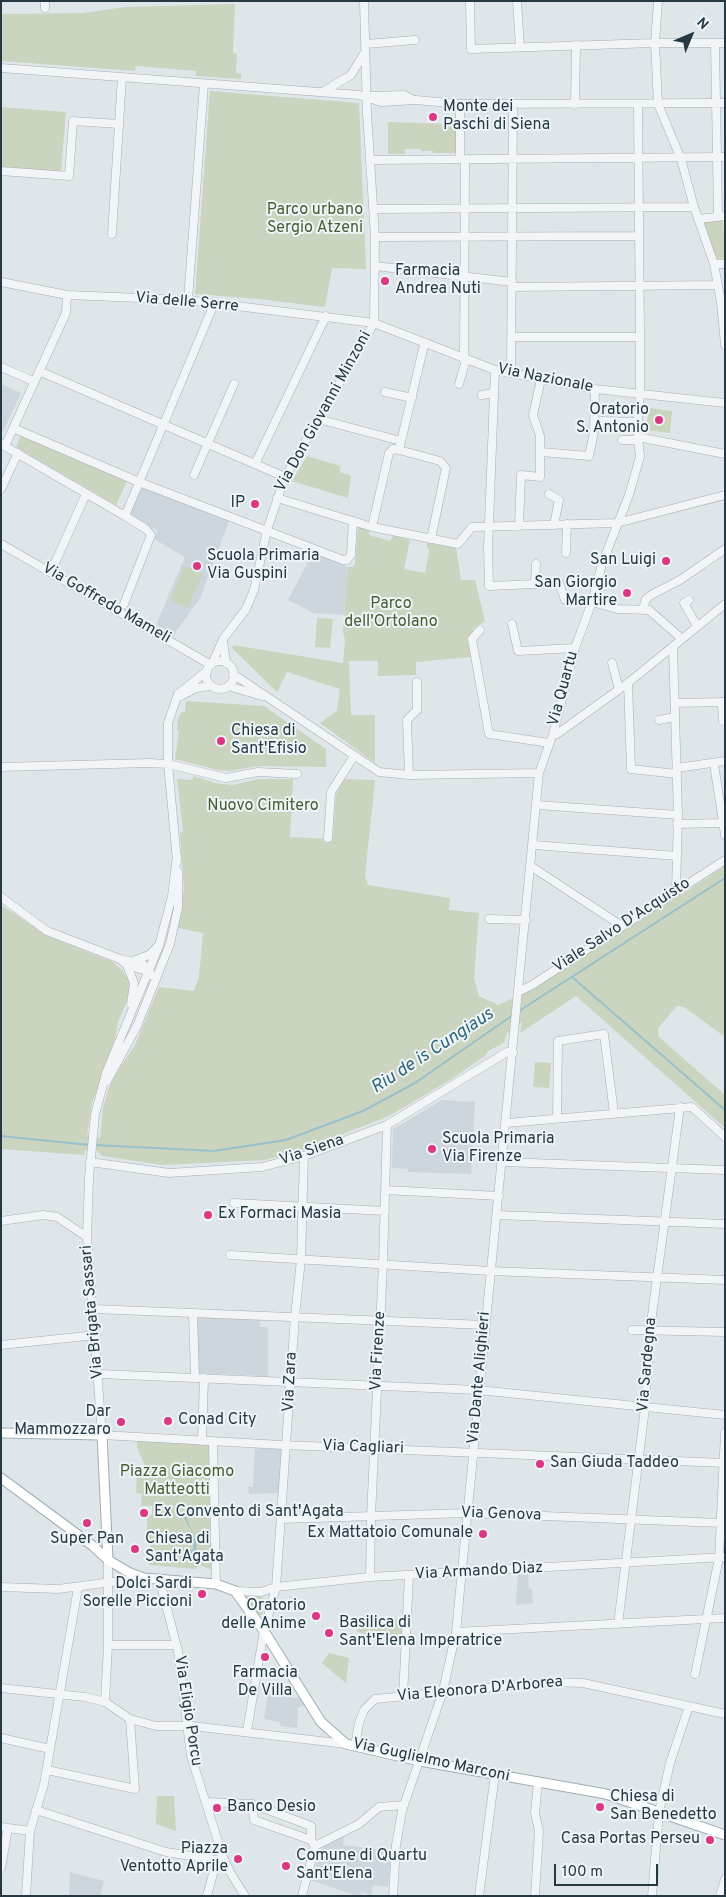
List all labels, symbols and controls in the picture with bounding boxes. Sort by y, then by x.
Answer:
north arrow [666,10,716,60]
text: N [692,14,712,34]
place label: Monte dei Paschi di Siena [443,98,550,136]
marker: Monte dei Paschi di Siena [427,111,439,123]
park label: Parco urbano Sergio Atzeni [267,201,363,239]
place label: Farmacia Andrea Nuti [395,262,481,300]
marker: Farmacia Andrea Nuti [379,275,391,287]
street label: Via delle Serre [135,289,239,317]
street label: Via Don Giovanni Minzoni [272,328,376,496]
street label: Via Nazionale [495,360,595,398]
place label: Oratorio S. Antonio [576,401,649,439]
marker: Oratorio S. Antonio [653,414,665,426]
place label: IP [230,494,245,514]
marker: IP [249,498,261,510]
place label: Scuola Primaria Via Guspini [207,547,320,585]
place label: San Luigi [590,551,656,571]
marker: San Luigi [660,555,672,567]
street label: Via Goffredo Mameli [38,559,174,649]
marker: Scuola Primaria Via Guspini [191,560,203,572]
place label: San Giorgio Martire [534,574,617,612]
marker: San Giorgio Martire [621,587,633,599]
park label: Parco dell'Ortolano [344,595,438,633]
street label: Via Quartu [545,649,583,729]
place label: Chiesa di Sant'Efisio [231,722,307,760]
marker: Chiesa di Sant'Efisio [215,735,227,747]
park label: Nuovo Cimitero [207,797,319,817]
street label: Viale Salvo D'Acquisto [550,874,694,978]
water label: Riu de is Cungiaus [368,1004,498,1100]
place label: Scuola Primaria Via Firenze [442,1130,555,1168]
street label: Via Siena [277,1131,347,1171]
marker: Scuola Primaria Via Firenze [426,1143,438,1155]
place label: Ex Formaci Masia [218,1205,341,1225]
marker: Ex Formaci Masia [202,1209,214,1221]
street label: Via Brigata Sassari [78,1244,108,1380]
street label: Via Firenze [367,1311,391,1391]
street label: Via Dante Alighieri [465,1311,495,1445]
street label: Via Sardegna [634,1317,662,1413]
street label: Via Zara [280,1352,302,1412]
place label: Dar Mammozzaro [14,1403,111,1441]
place label: Conad City [178,1411,256,1431]
marker: Conad City [162,1415,174,1427]
marker: Dar Mammozzaro [115,1416,127,1428]
street label: Via Cagliari [322,1437,404,1459]
place label: San Giuda Taddeo [550,1454,679,1474]
marker: San Giuda Taddeo [534,1458,546,1470]
park label: Piazza Giacomo Matteotti [120,1463,234,1501]
place label: Ex Convento di Sant'Agata [154,1503,344,1523]
street label: Via Genova [460,1504,542,1526]
marker: Ex Convento di Sant'Agata [138,1507,150,1519]
marker: Super Pan [81,1517,93,1529]
place label: Ex Mattatoio Comunale [307,1524,473,1544]
marker: Ex Mattatoio Comunale [477,1528,489,1540]
place label: Super Pan [50,1530,124,1550]
place label: Chiesa di Sant'Agata [145,1530,224,1568]
marker: Chiesa di Sant'Agata [129,1543,141,1555]
street label: Via Armando Diaz [414,1559,544,1585]
place label: Dolci Sardi Sorelle Piccioni [82,1575,192,1613]
marker: Dolci Sardi Sorelle Piccioni [196,1588,208,1600]
place label: Oratorio delle Anime [221,1597,306,1635]
marker: Oratorio delle Anime [310,1610,322,1622]
place label: Basilica di Sant'Elena Imperatrice [339,1614,502,1652]
marker: Basilica di Sant'Elena Imperatrice [323,1627,335,1639]
marker: Farmacia De Villa [259,1651,271,1663]
street label: Via Eligio Porcu [169,1654,205,1768]
place label: Farmacia De Villa [232,1664,298,1702]
street label: Via Eleonora D'Arborea [396,1673,564,1707]
street label: Via Guglielmo Marconi [351,1735,511,1787]
place label: Chiesa di San Benedetto [610,1788,717,1826]
place label: Banco Desio [227,1798,316,1818]
marker: Chiesa di San Benedetto [594,1801,606,1813]
marker: Banco Desio [211,1802,223,1814]
place label: Casa Portas Perseu [561,1830,700,1850]
marker: Casa Portas Perseu [704,1834,716,1846]
place label: Piazza Ventotto Aprile [120,1840,228,1878]
place label: Comune di Quartu Sant'Elena [296,1847,427,1885]
marker: Piazza Ventotto Aprile [232,1853,244,1865]
scale bar [556,1854,660,1886]
marker: Comune di Quartu Sant'Elena [280,1860,292,1872]
text: 100 m [562,1863,603,1882]

